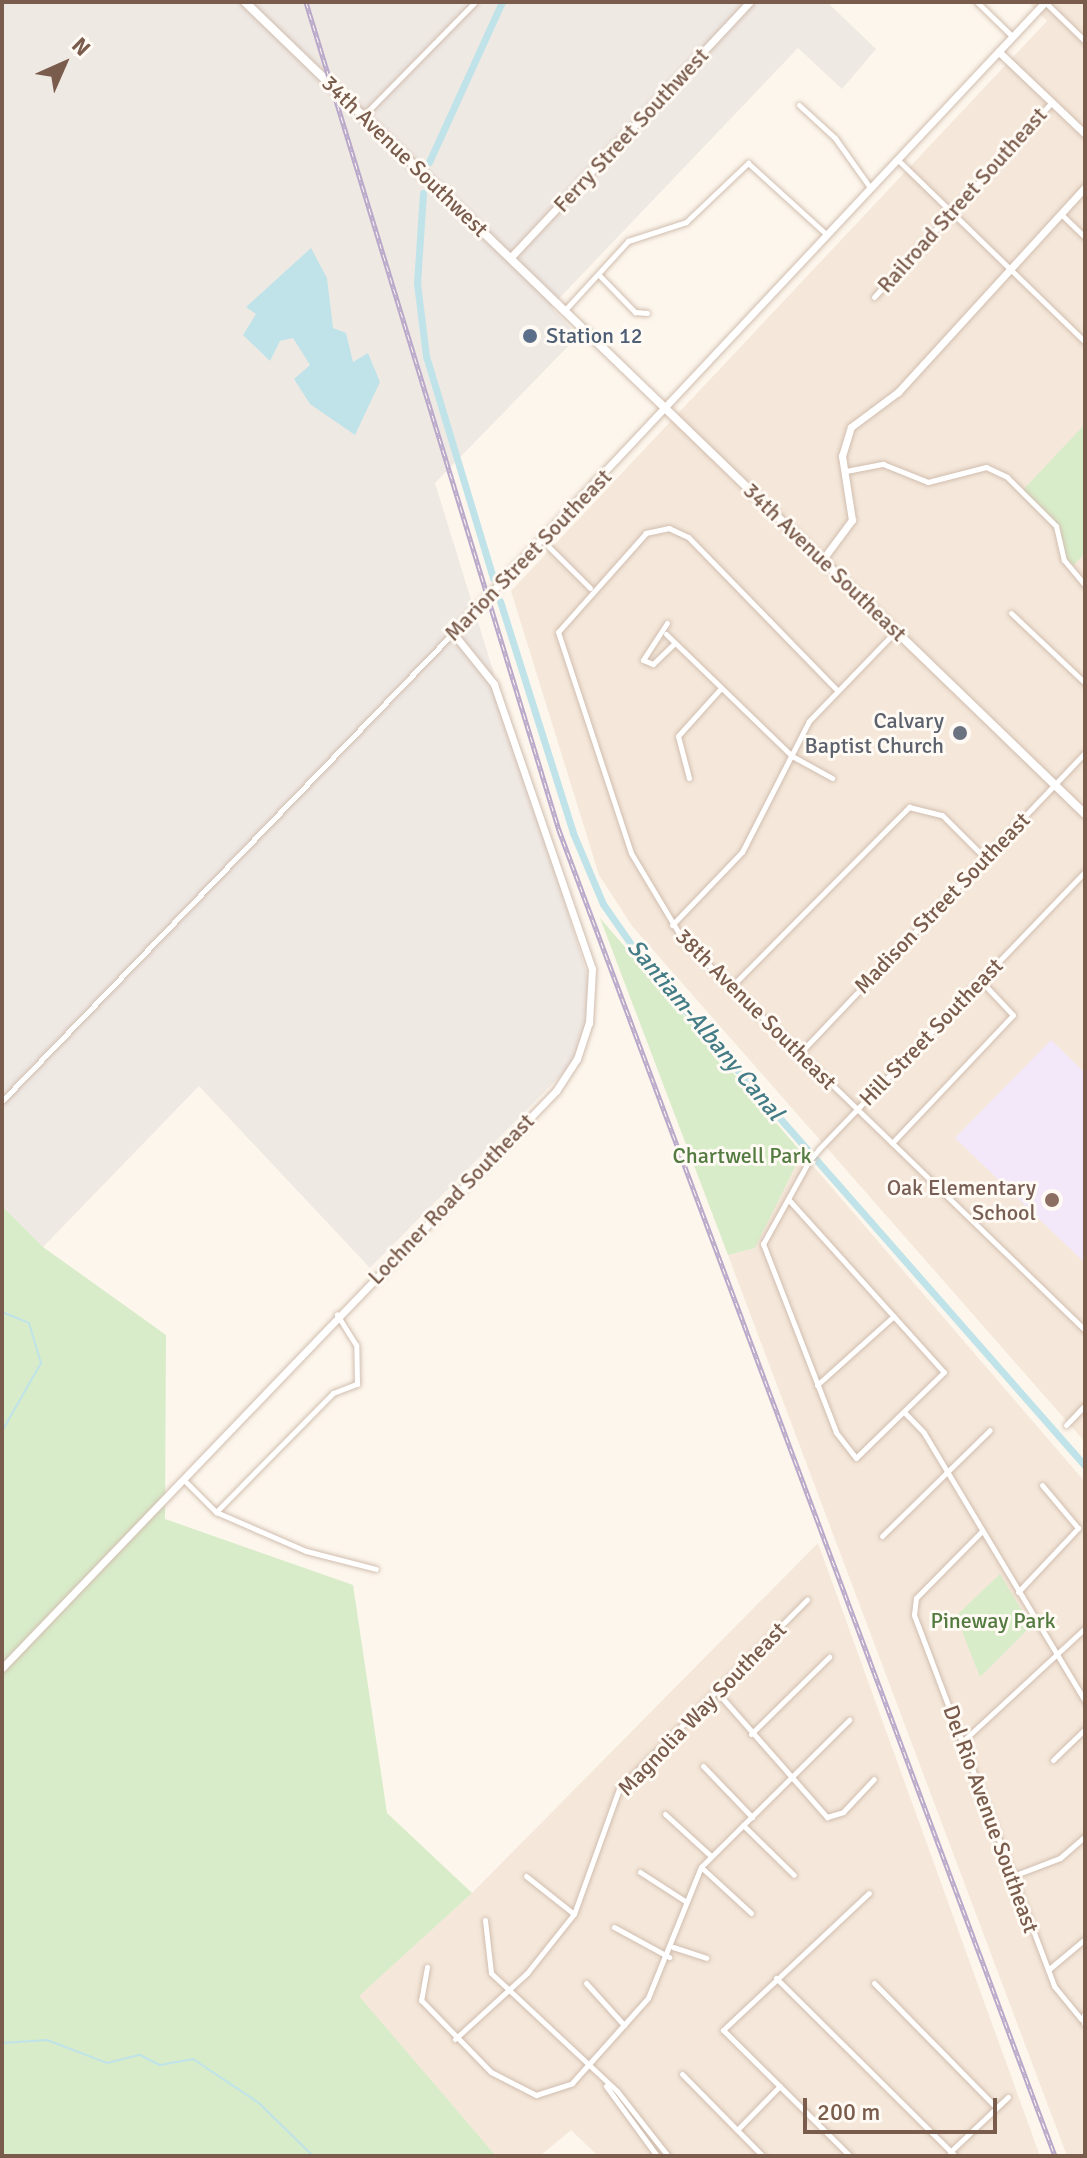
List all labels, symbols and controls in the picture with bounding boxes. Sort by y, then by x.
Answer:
north arrow [24,24,104,104]
text: N [66,32,96,62]
street label: Ferry Street Southwest [548,42,714,218]
street label: 34th Avenue Southwest [316,70,494,242]
street label: Railroad Street Southeast [872,102,1052,298]
place label: Station 12 [546,323,643,349]
marker: Station 12 [521,327,539,345]
street label: Marion Street Southeast [439,464,617,646]
street label: 34th Avenue Southeast [738,477,912,647]
place label: Calvary Baptist Church [805,707,944,758]
marker: Calvary Baptist Church [951,724,969,742]
street label: Madison Street Southeast [849,807,1035,999]
street label: 38th Avenue Southeast [670,923,842,1095]
water label: Santiam-Albany Canal [621,934,789,1126]
street label: Hill Street Southeast [854,953,1008,1111]
street label: Lochner Road Southeast [363,1108,539,1290]
park label: Chartwell Park [672,1143,812,1169]
place label: Oak Elementary School [887,1174,1036,1226]
marker: Oak Elementary School [1043,1191,1061,1209]
park label: Pineway Park [930,1608,1056,1634]
street label: Magnolia Way Southeast [612,1617,792,1801]
street label: Del Rio Avenue Southeast [937,1701,1045,1937]
scale bar [807,2082,1001,2132]
text: 200 m [817,2097,880,2127]

